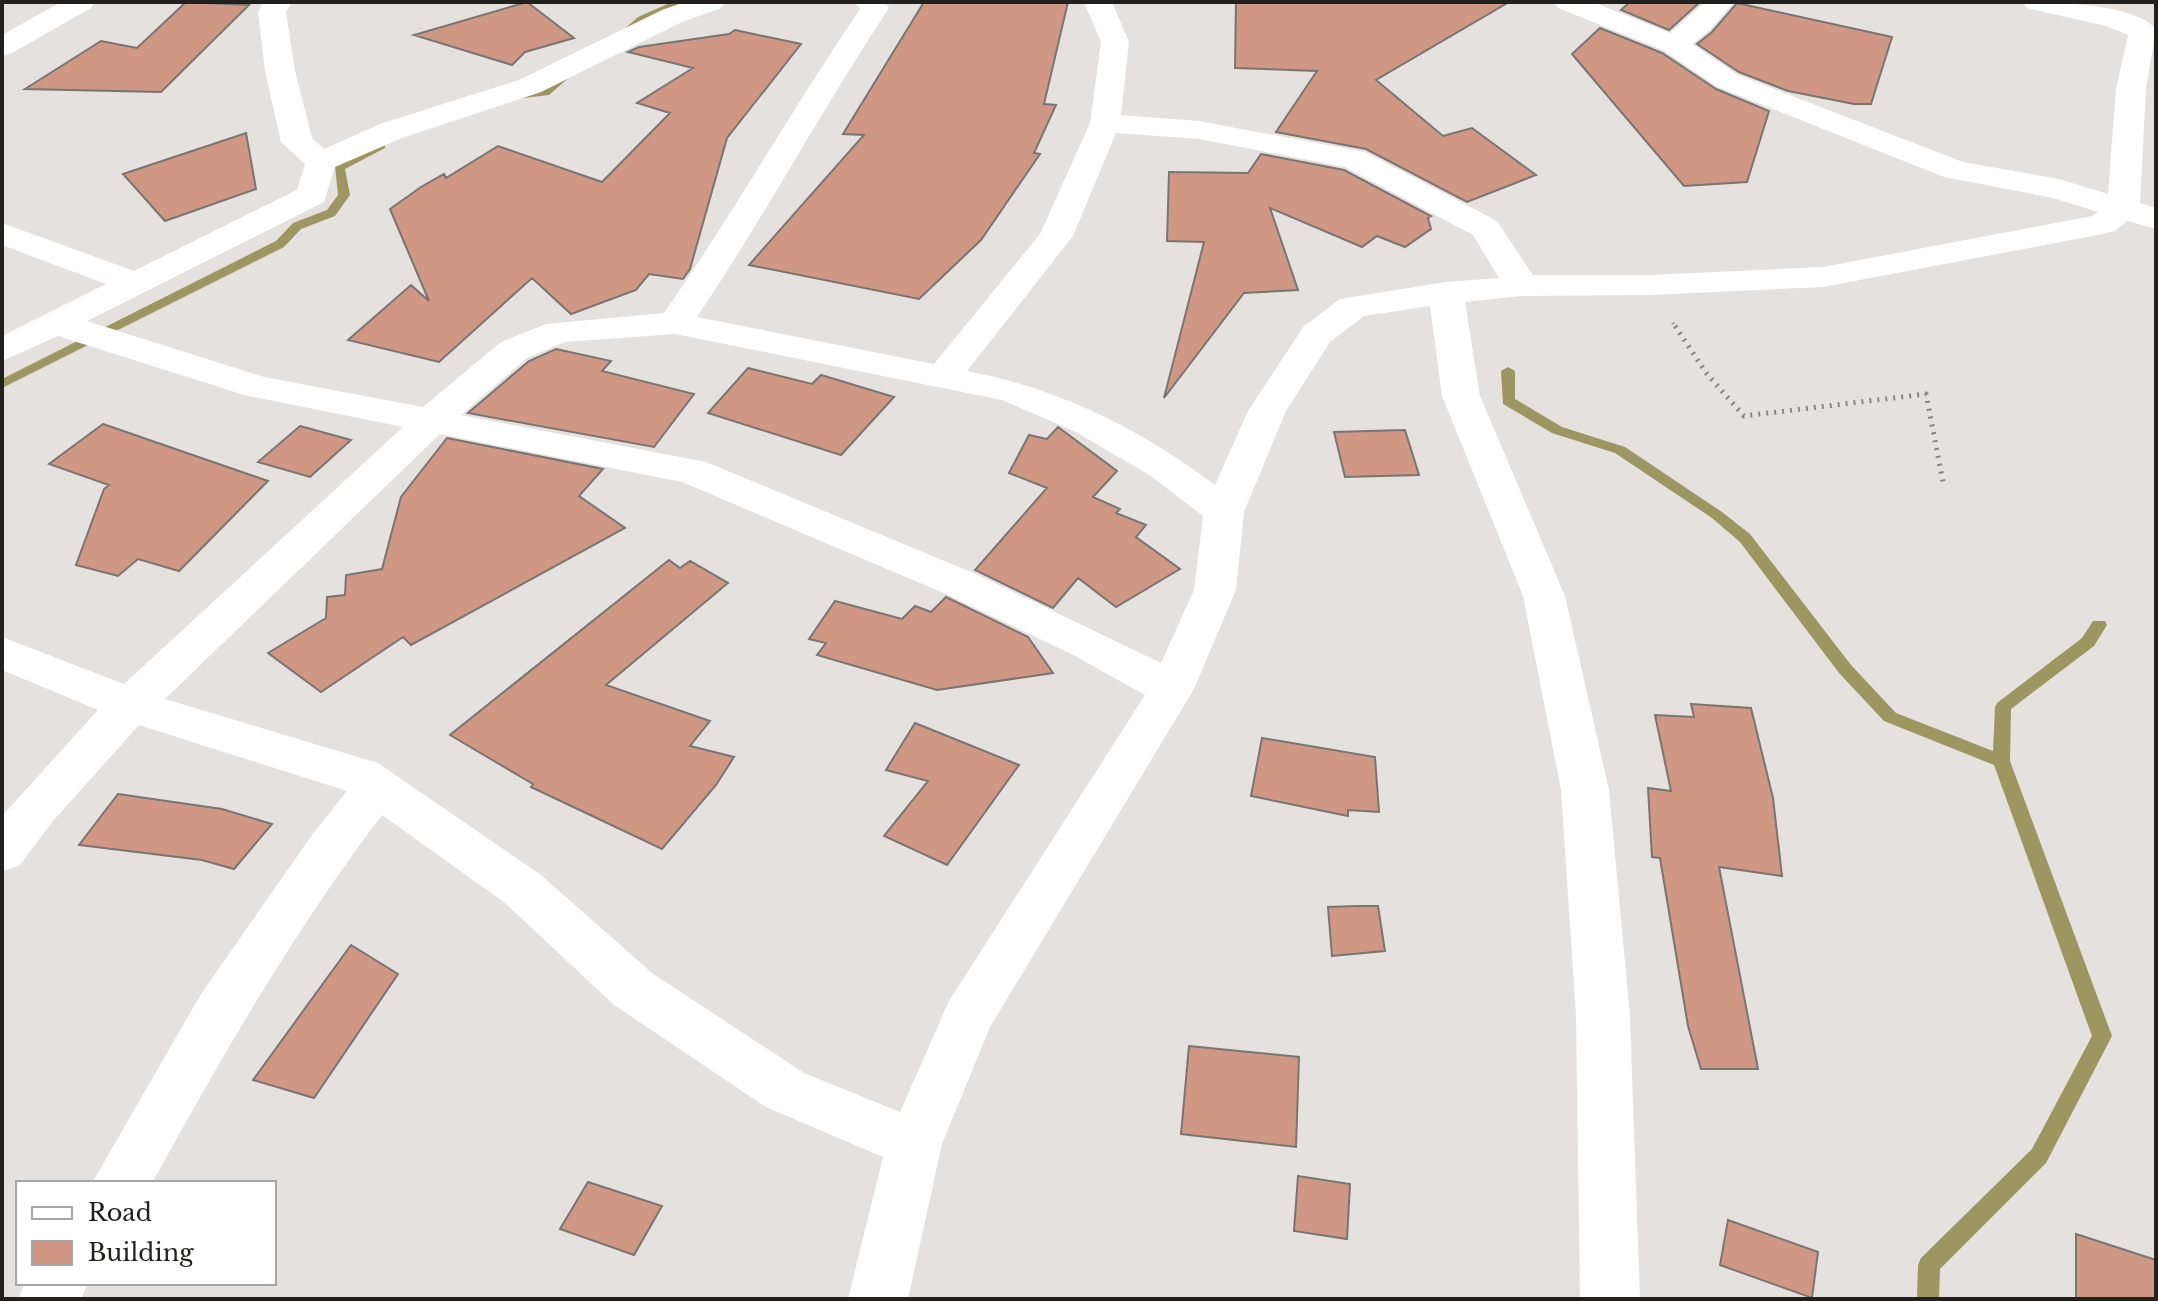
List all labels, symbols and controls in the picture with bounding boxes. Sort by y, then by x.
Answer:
legend [16,1181,276,1285]
text: Road [88,1198,152,1227]
text: Building [88,1238,194,1267]

